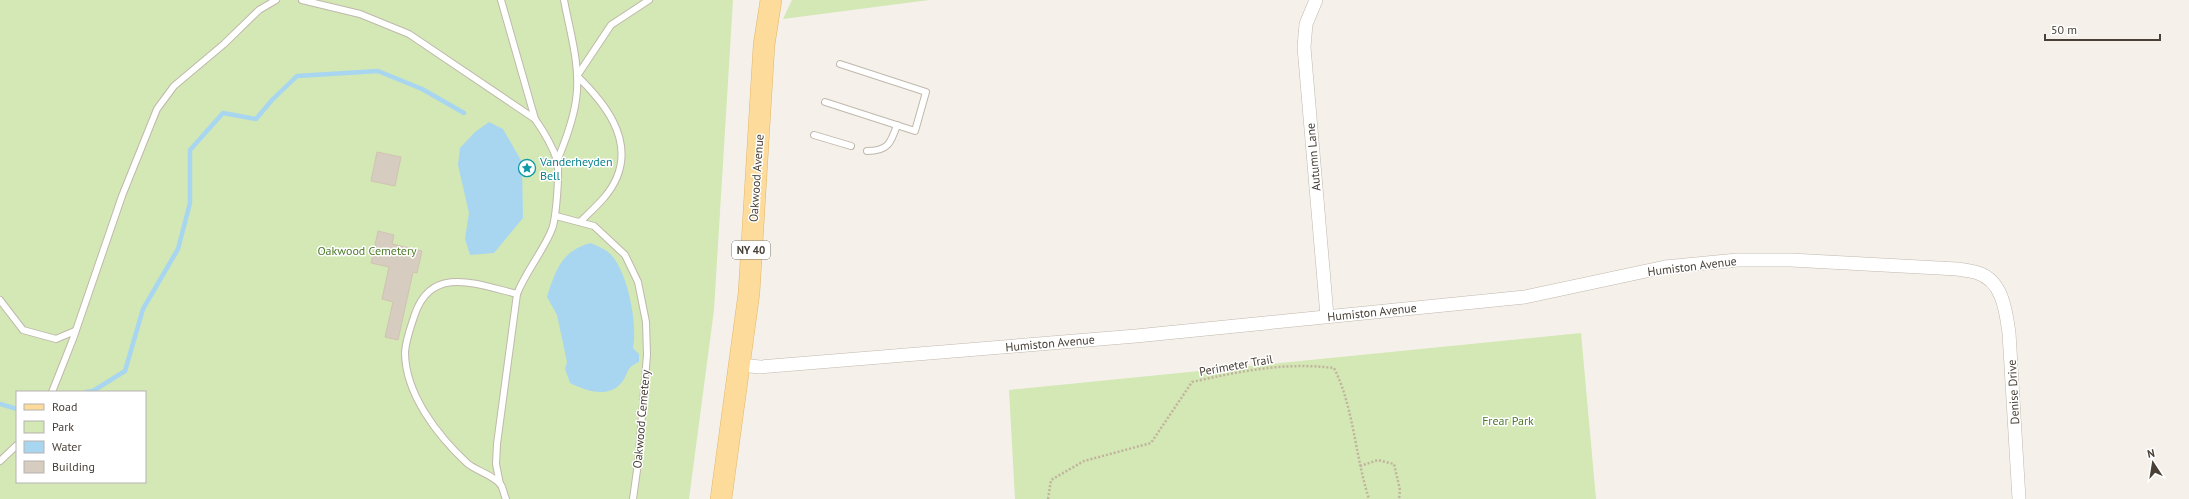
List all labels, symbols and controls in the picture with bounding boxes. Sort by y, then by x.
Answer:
scale bar [2045,16,2160,42]
text: 50 m [2051,22,2077,37]
street label: Autumn Lane [1303,122,1323,192]
street label: Oakwood Avenue [745,133,767,223]
place label: Vanderheyden Bell [539,154,612,183]
place icon: Vanderheyden Bell [517,158,537,178]
road number: NY 40 [732,241,770,259]
park label: Oakwood Cemetery [317,243,417,258]
street label: Humiston Avenue [1647,253,1737,279]
street label: Humiston Avenue [1327,300,1417,324]
street label: Humiston Avenue [1005,332,1095,354]
street label: Perimeter Trail [1198,351,1275,379]
street label: Denise Drive [2004,359,2022,425]
street label: Oakwood Cemetery [629,369,653,469]
legend [16,391,146,483]
text: Road [52,399,77,414]
park label: Frear Park [1482,413,1534,428]
text: Park [52,419,74,434]
text: Water [52,439,82,454]
north arrow [2133,443,2173,483]
text: N [2146,446,2156,461]
text: Building [52,459,95,474]

